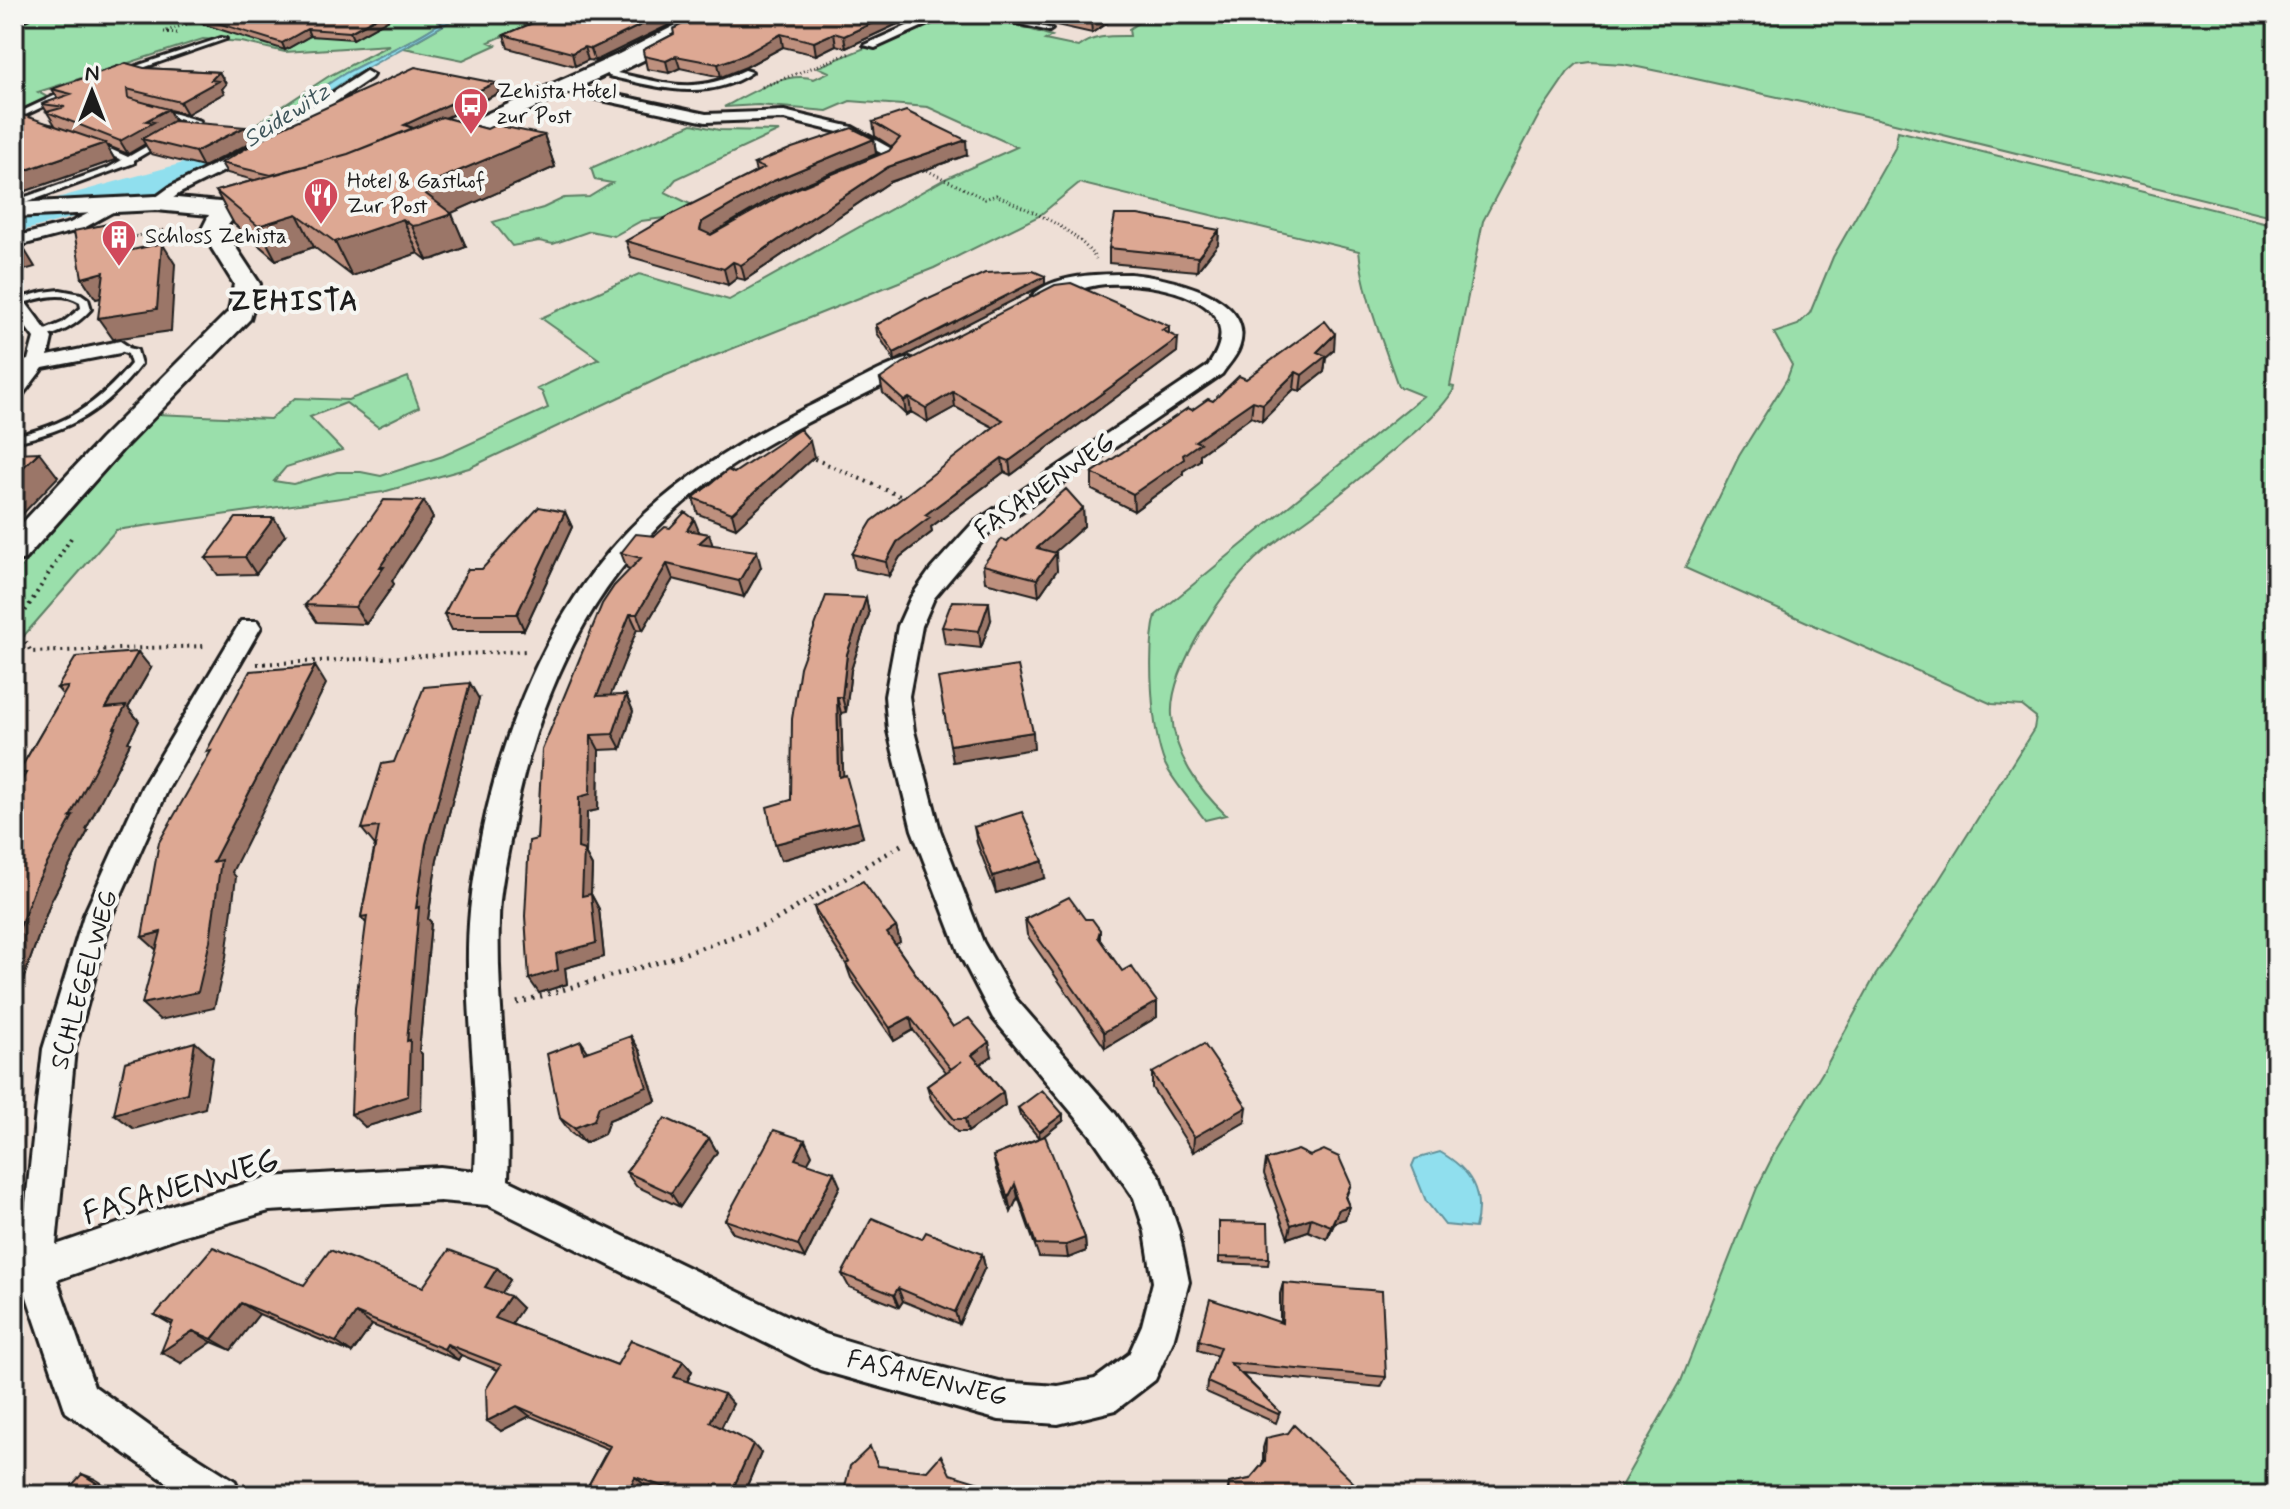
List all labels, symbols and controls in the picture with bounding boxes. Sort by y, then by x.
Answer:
north arrow [52,52,132,132]
text: N [85,60,99,88]
water label: Seidewitz [238,76,336,155]
place label: Zehista Hotel zur Post [497,78,616,131]
bus stop icon: Zehista Hotel zur Post [452,86,490,136]
place label: Hotel & Gasthof Zur Post [347,168,485,221]
restaurant icon: Hotel & Gasthof Zur Post [302,176,340,226]
building icon: Schloss Zehista [100,218,138,268]
place label: Schloss Zehista [145,223,287,251]
district label: ZEHISTA [228,284,360,321]
street label: FASANENWEG [968,426,1122,548]
street label: SCHLEGELWEG [43,886,127,1074]
street label: FASANENWEG [78,1140,284,1236]
street label: FASANENWEG [843,1343,1011,1415]

